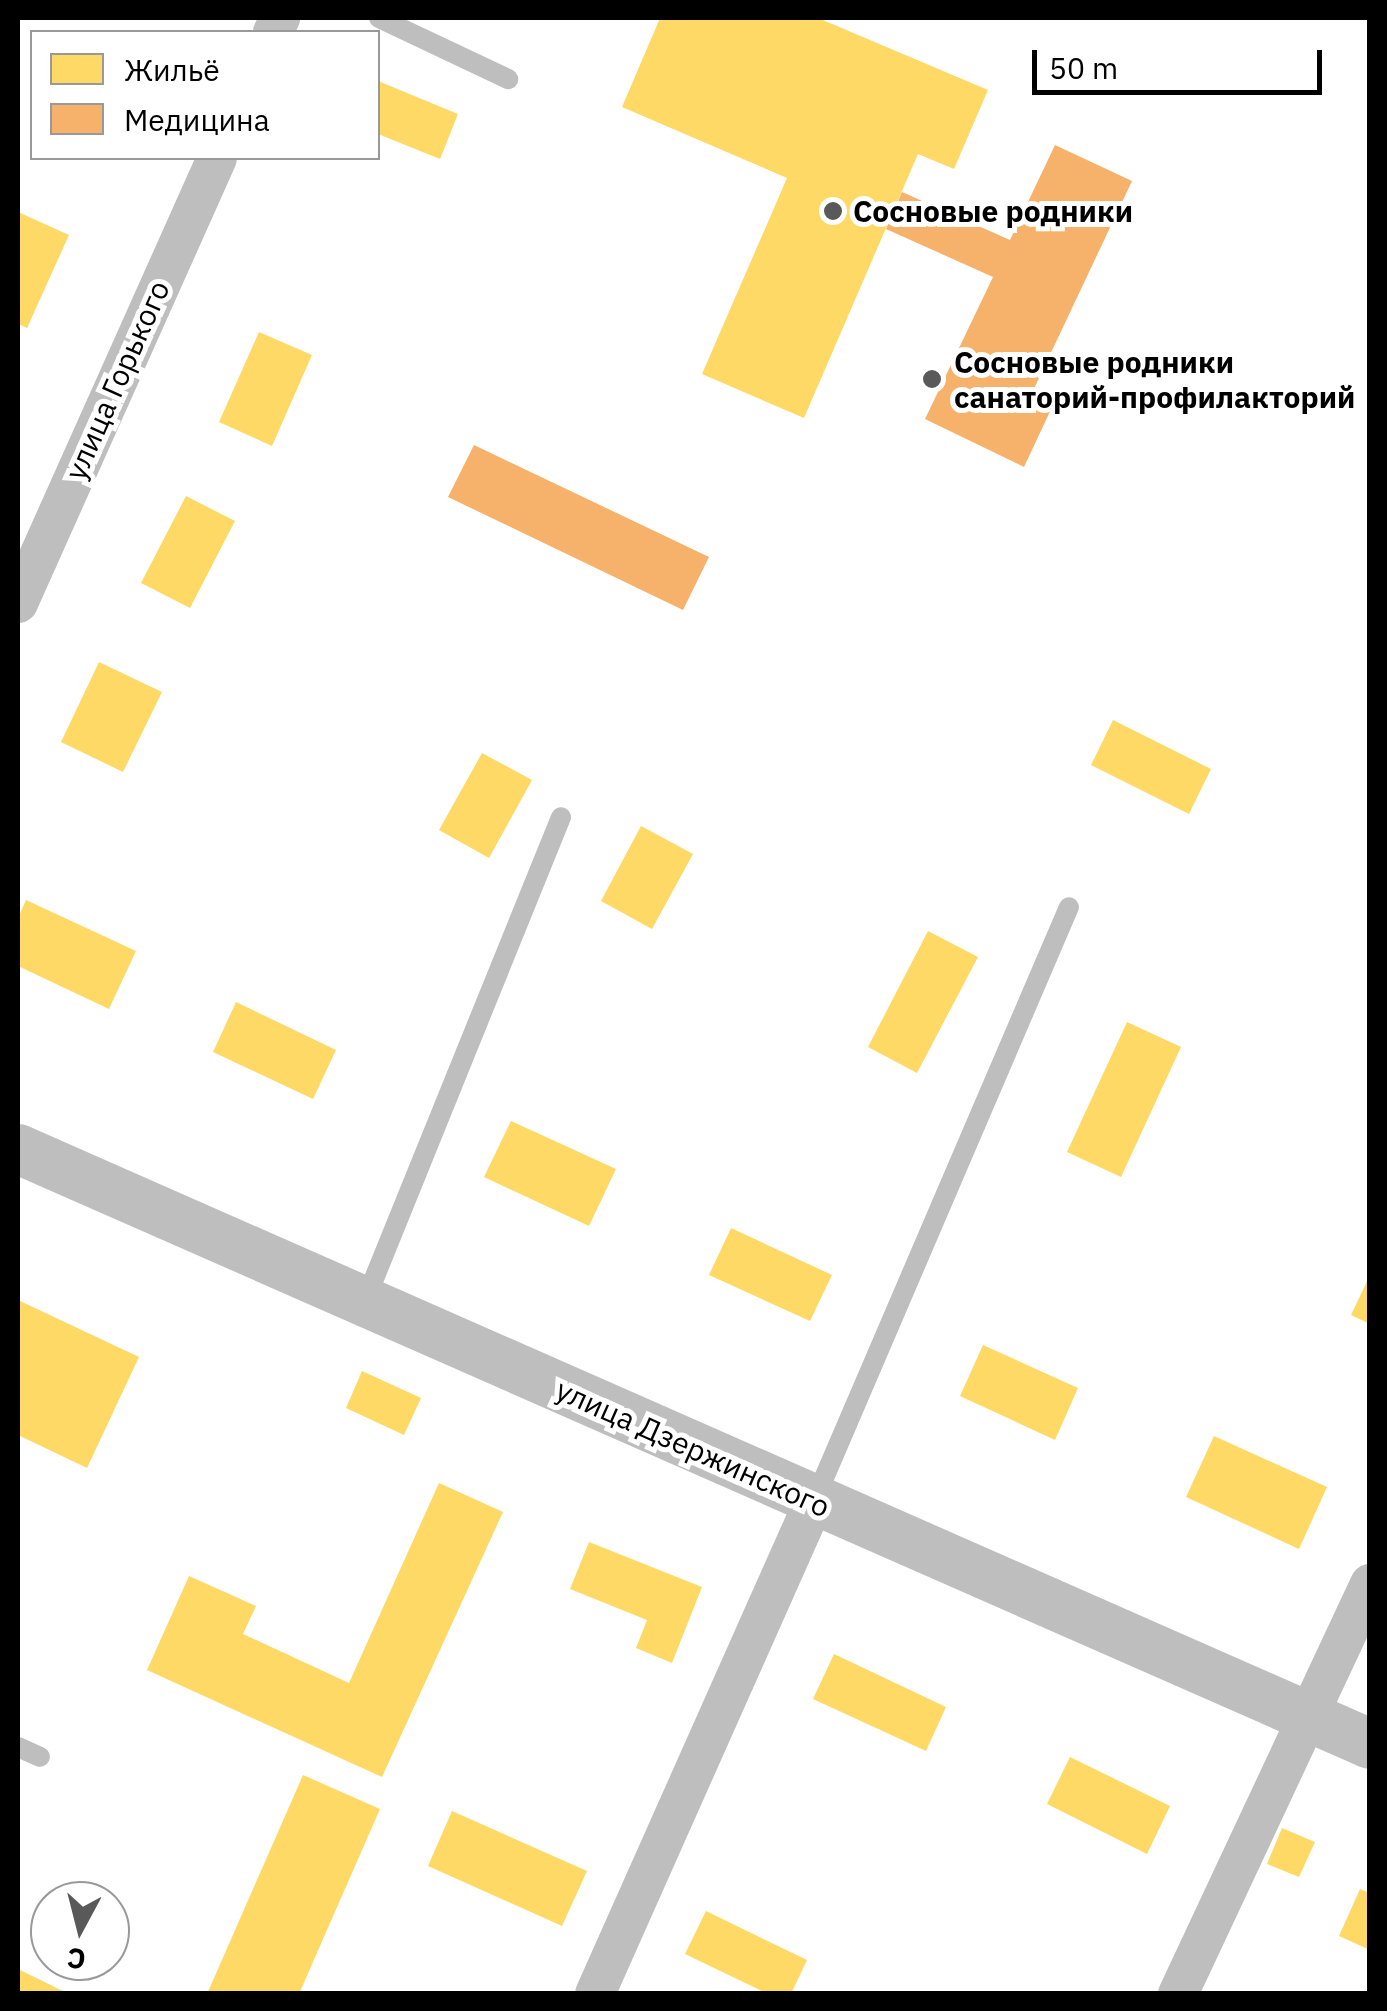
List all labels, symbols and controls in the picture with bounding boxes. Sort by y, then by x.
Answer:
legend [30,30,380,160]
scale bar [1037,30,1327,92]
text: 50 m [1049,48,1118,87]
text: Жильё [124,50,220,89]
text: Медицина [124,100,270,139]
place label: Сосновые родники [853,193,1133,229]
marker: Сосновые родники [822,200,844,222]
street label: улица Горького [57,275,177,485]
place label: Сосновые родники санаторий-профилакторий [954,344,1355,414]
marker: Сосновые родники санаторий-профилакторий [919,366,945,392]
street label: улица Дзержинского [550,1371,836,1525]
north arrow [30,1881,130,1981]
text: С [65,1940,88,1979]

